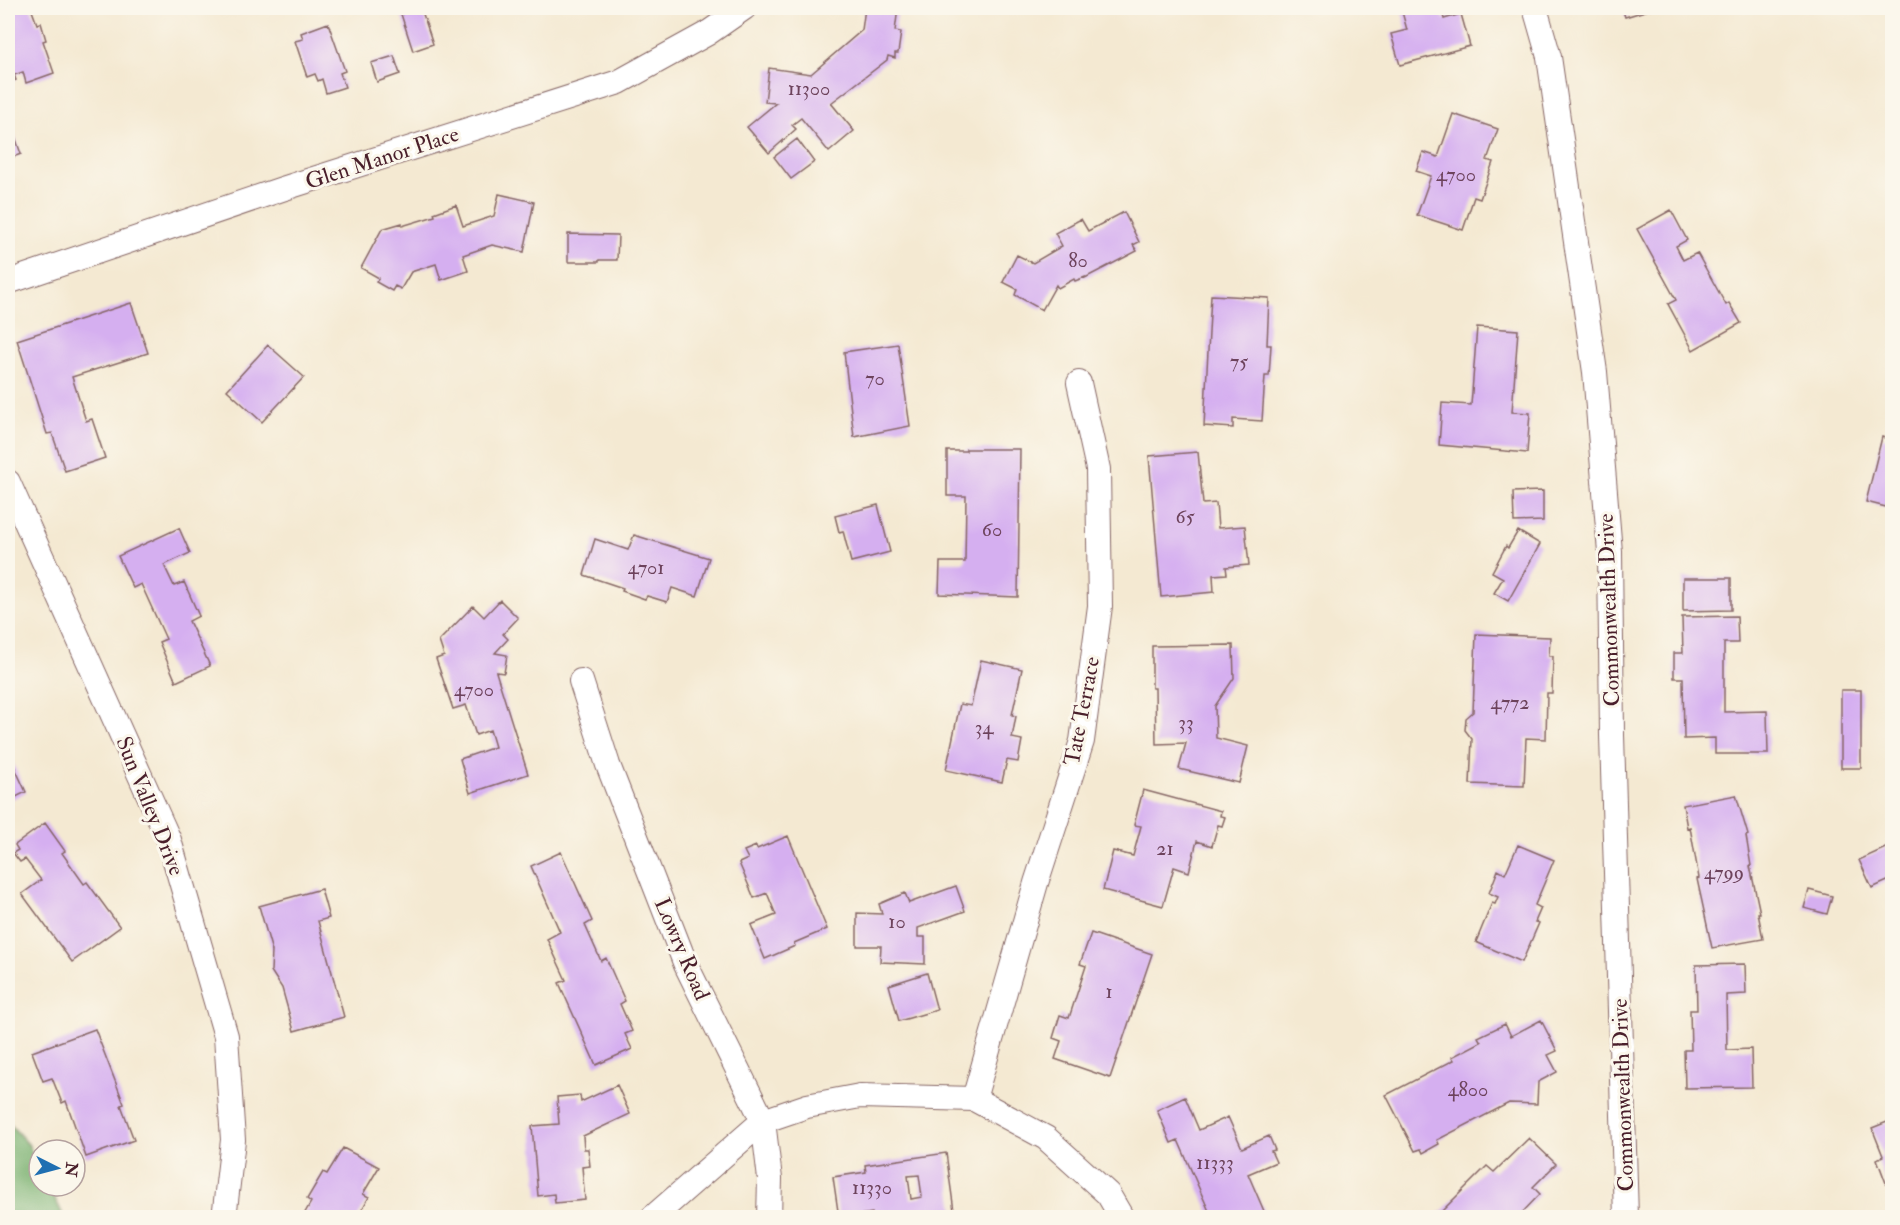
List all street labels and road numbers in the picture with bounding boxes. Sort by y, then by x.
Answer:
street label: Glen Manor Place [302,120,462,196]
street label: Commonwealth Drive [1592,513,1626,707]
street label: Tate Terrace [1058,654,1106,768]
street label: Sun Valley Drive [109,732,191,880]
street label: Lowry Road [648,894,716,1005]
street label: Commonwealth Drive [1606,998,1640,1192]

